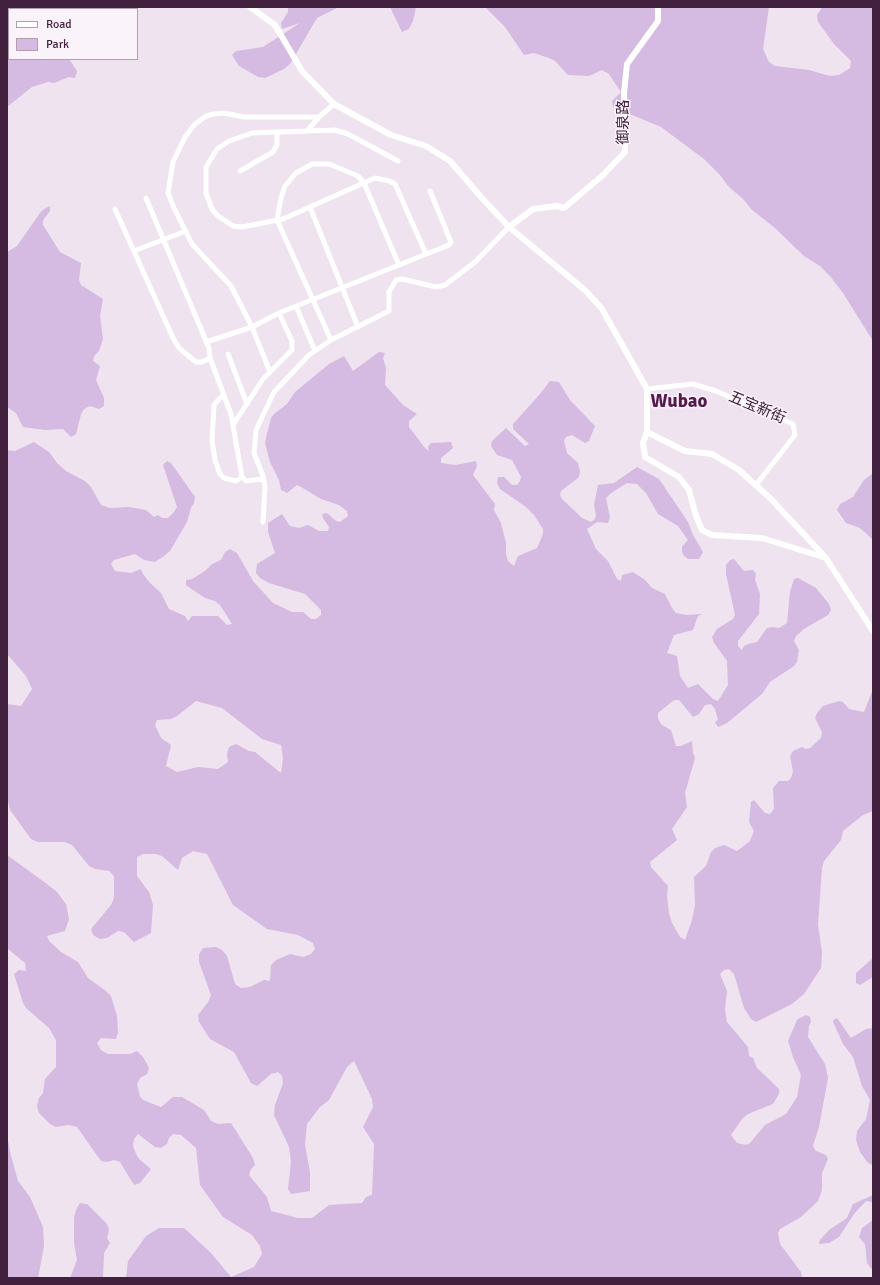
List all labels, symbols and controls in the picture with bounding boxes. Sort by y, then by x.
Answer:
legend [8,8,138,60]
text: Road [46,17,72,32]
text: Park [46,37,69,52]
street label: 御泉路 [615,100,633,144]
street label: 五宝新街 [726,388,788,428]
district label: Wubao [651,391,707,413]

